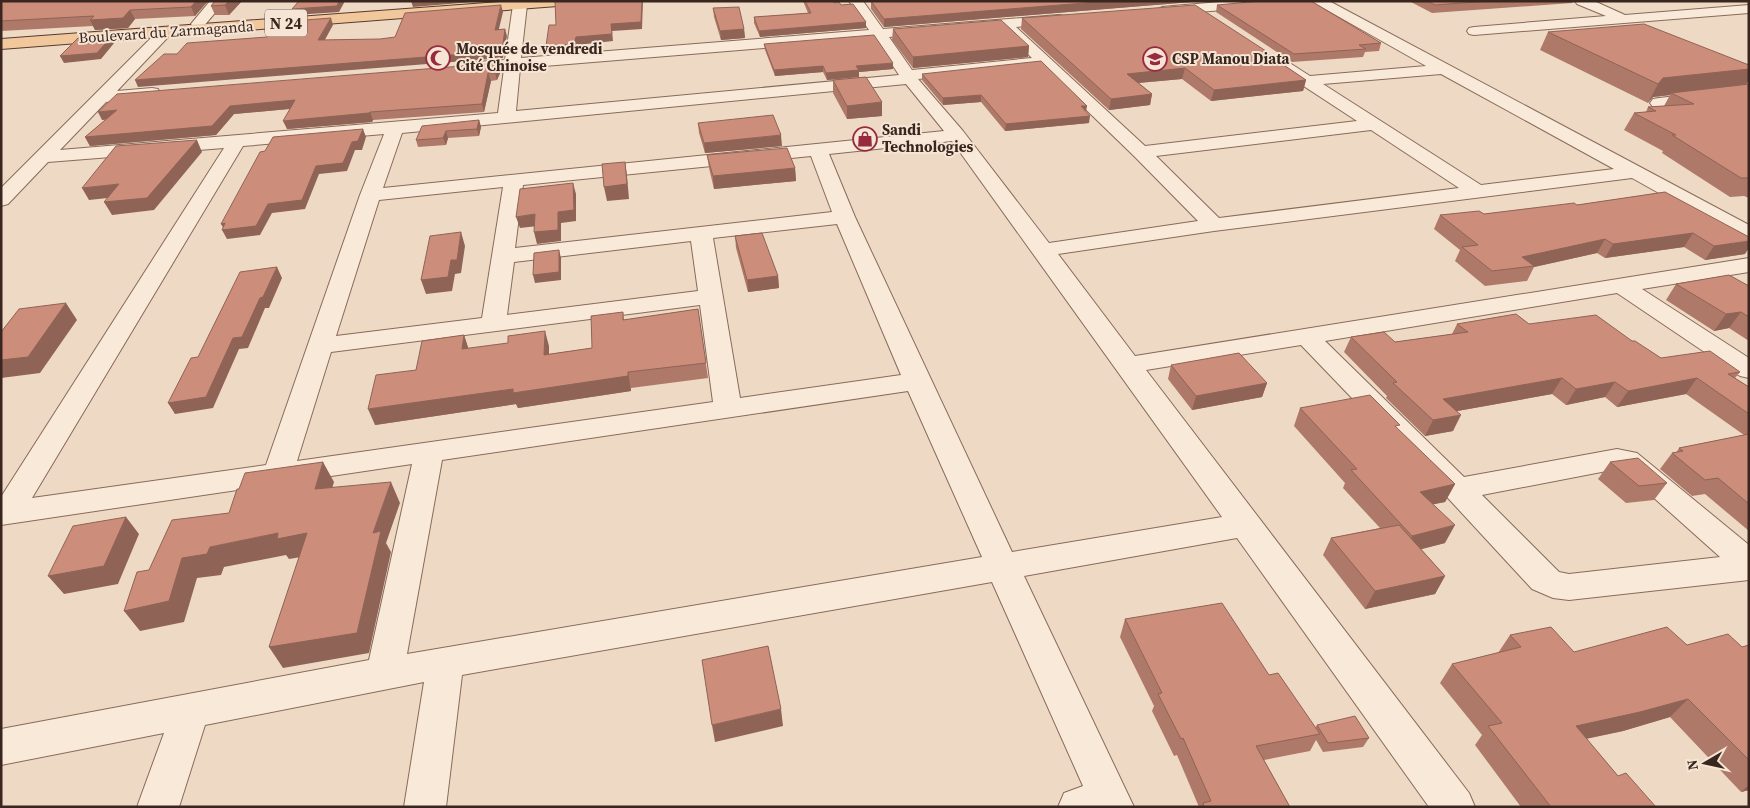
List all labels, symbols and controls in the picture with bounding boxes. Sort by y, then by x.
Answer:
road number: N 24 [265,9,307,36]
street label: Boulevard du Zarmaganda [78,15,254,48]
place label: Mosquée de vendredi Cité Chinoise [456,38,603,76]
mosque icon: Mosquée de vendredi Cité Chinoise [425,45,451,71]
school or university icon: CSP Manou Diata [1142,46,1168,72]
place label: CSP Manou Diata [1172,48,1291,69]
place label: Sandi Technologies [882,119,973,157]
shop icon: Sandi Technologies [852,126,878,152]
north arrow [1680,738,1730,788]
text: N [1681,758,1703,772]

